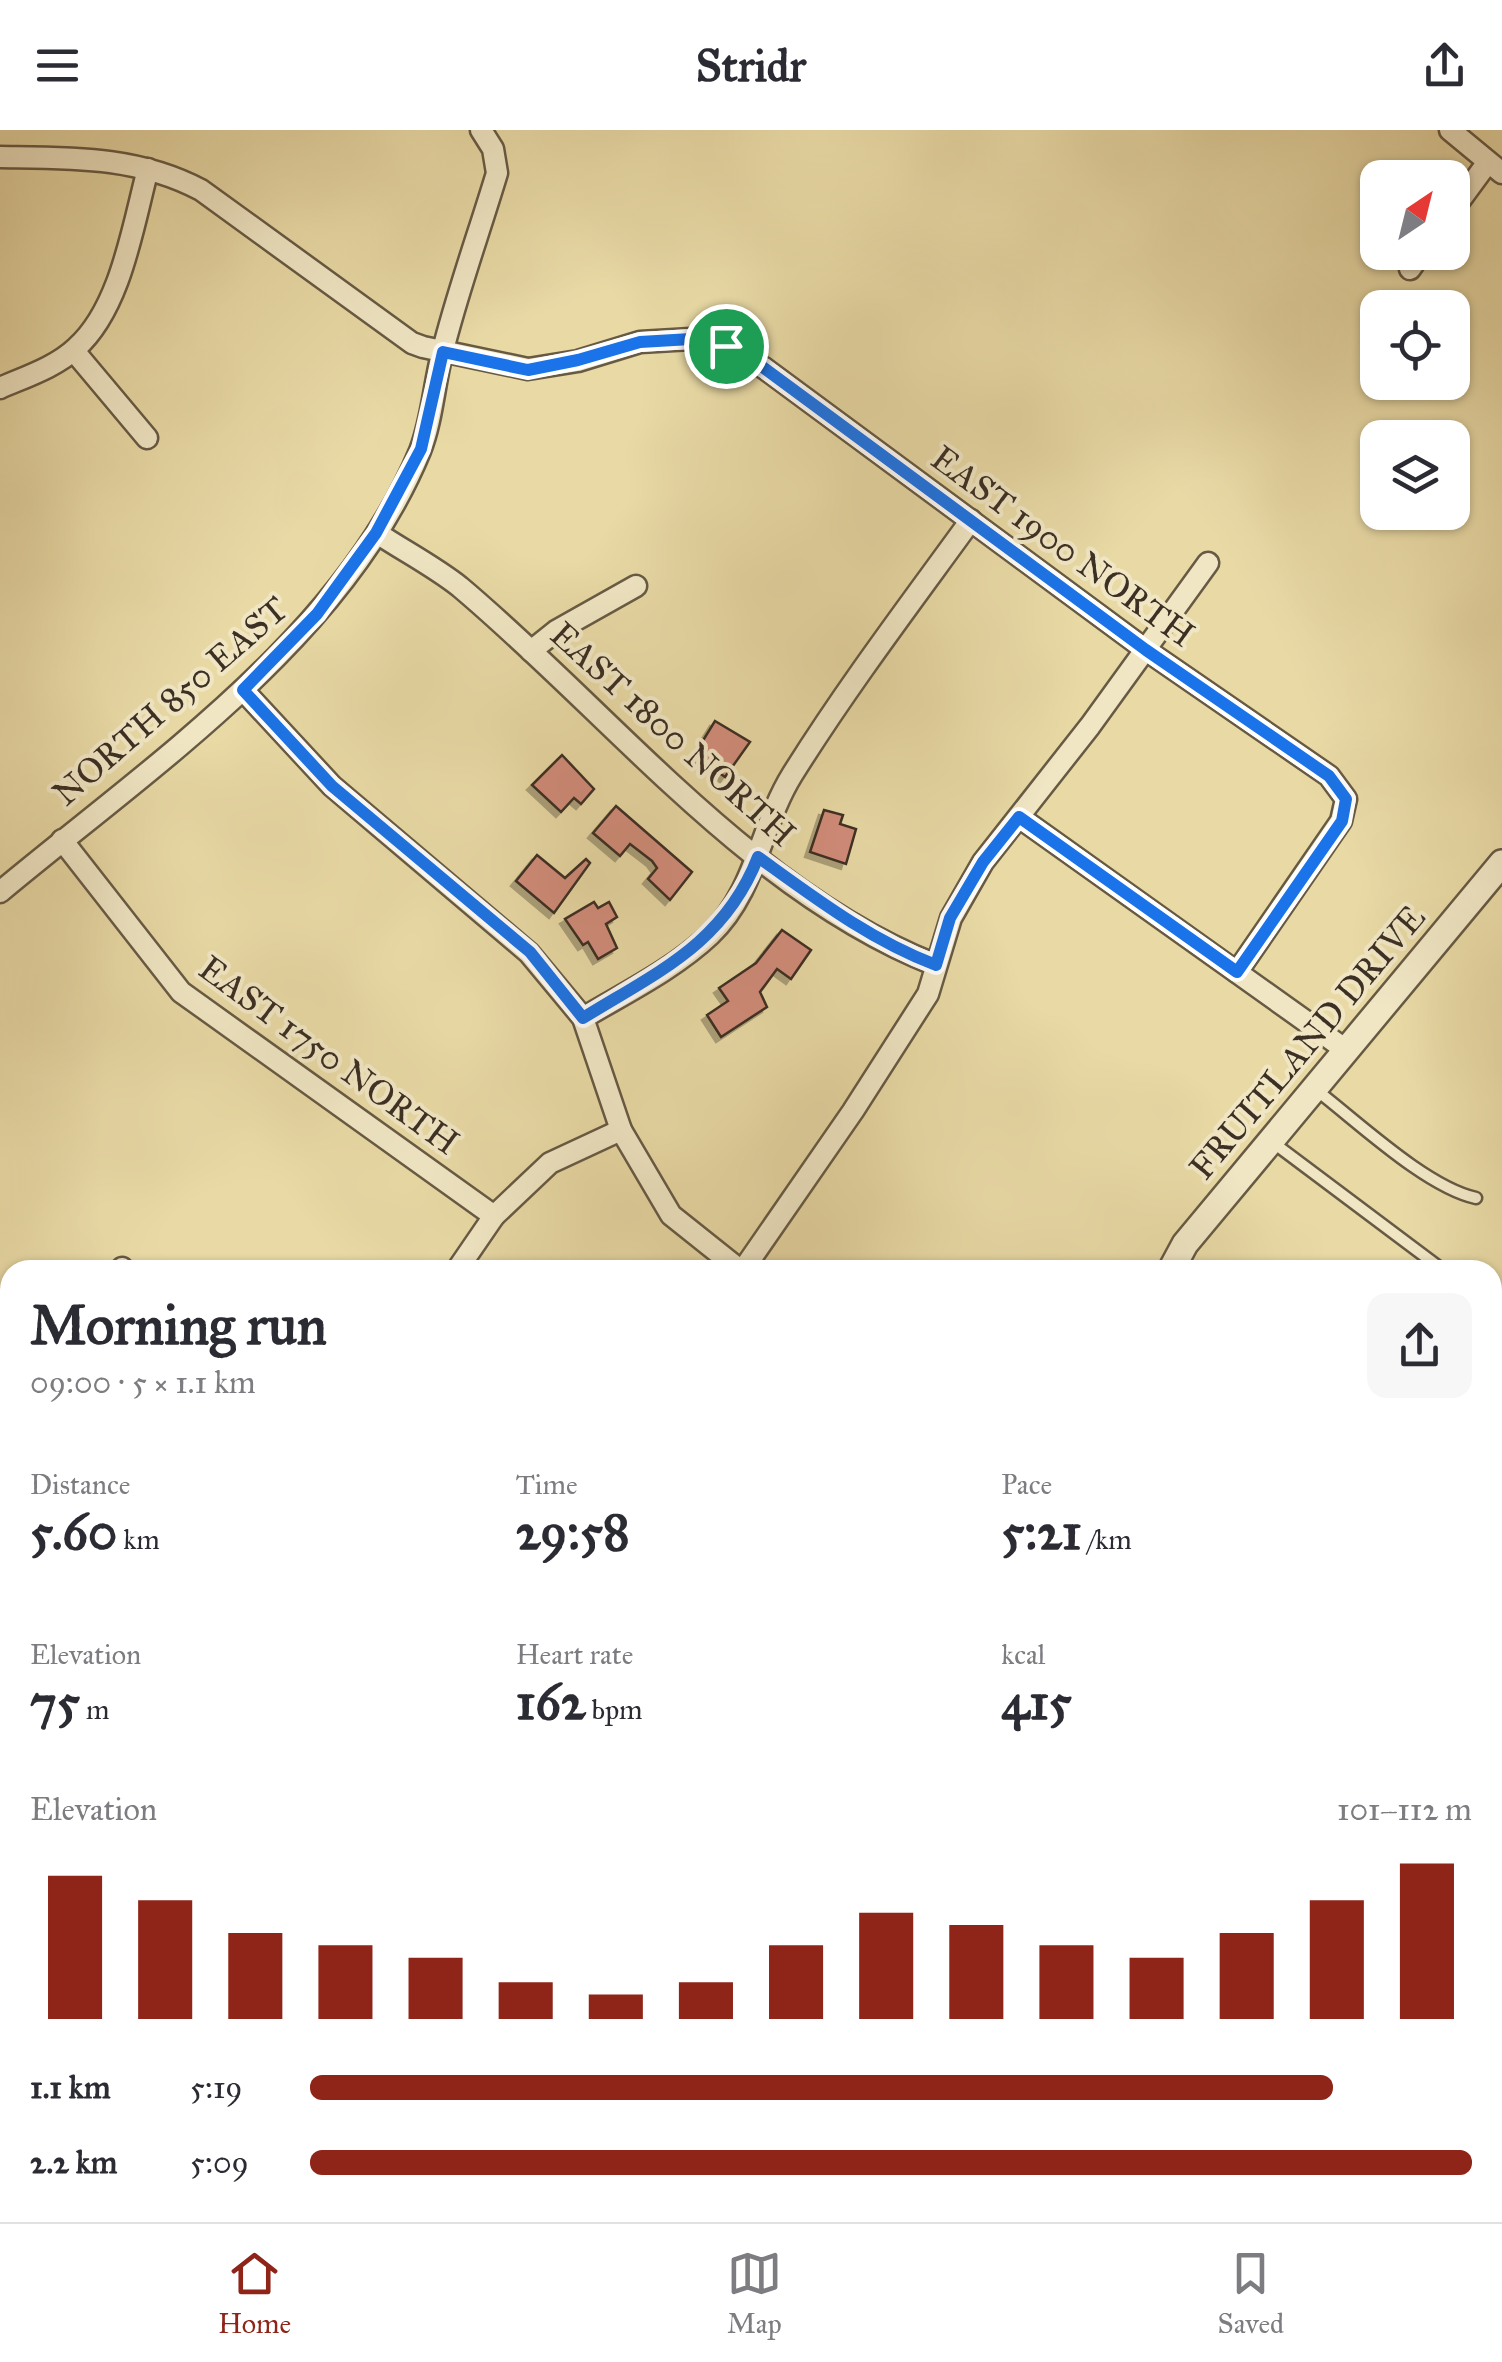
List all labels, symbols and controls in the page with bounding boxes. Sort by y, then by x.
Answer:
icon: menu [30,38,85,93]
text: Stridr [696,38,806,93]
icon: share [1417,38,1472,93]
north arrow [1360,160,1470,270]
map controls [1360,160,1470,530]
button: locate [1360,290,1470,400]
pin [684,304,769,389]
icon: arrive [699,319,754,374]
button: layers [1360,420,1470,530]
street label: EAST 1900 NORTH [923,436,1203,656]
street label: NORTH 850 EAST [44,588,297,815]
street label: EAST 1800 NORTH [541,613,804,856]
street label: FRUITLAND DRIVE [1180,897,1435,1188]
street label: EAST 1750 NORTH [190,947,467,1164]
text: Morning run [30,1292,327,1359]
button: share [1367,1293,1472,1398]
text: 09:00 · 5 × 1.1 km [30,1363,256,1402]
text: Distance [30,1467,130,1502]
text: Time [516,1467,578,1502]
text: Pace [1001,1467,1052,1502]
text: 5.60 [30,1502,117,1563]
text: 29:58 [516,1502,630,1563]
text: 5:21 [1001,1502,1082,1563]
text: km [117,1522,160,1557]
text: /km [1082,1522,1132,1557]
text: Elevation [30,1637,141,1672]
text: Heart rate [516,1637,633,1672]
text: kcal [1001,1637,1045,1672]
text: 75 [30,1672,80,1733]
text: 162 [516,1672,586,1733]
text: 415 [1001,1672,1072,1733]
text: m [80,1692,110,1727]
text: bpm [586,1692,643,1727]
text: Elevation [30,1790,157,1829]
text: 101–112 m [1337,1790,1472,1829]
text: 1.1 km [30,2068,111,2107]
text: 5:19 [190,2068,243,2107]
text: 2.2 km [30,2143,118,2182]
text: 5:09 [190,2143,249,2182]
tab: Home [218,2246,291,2341]
tab: Map [727,2246,782,2341]
tab: Saved [1218,2246,1284,2341]

